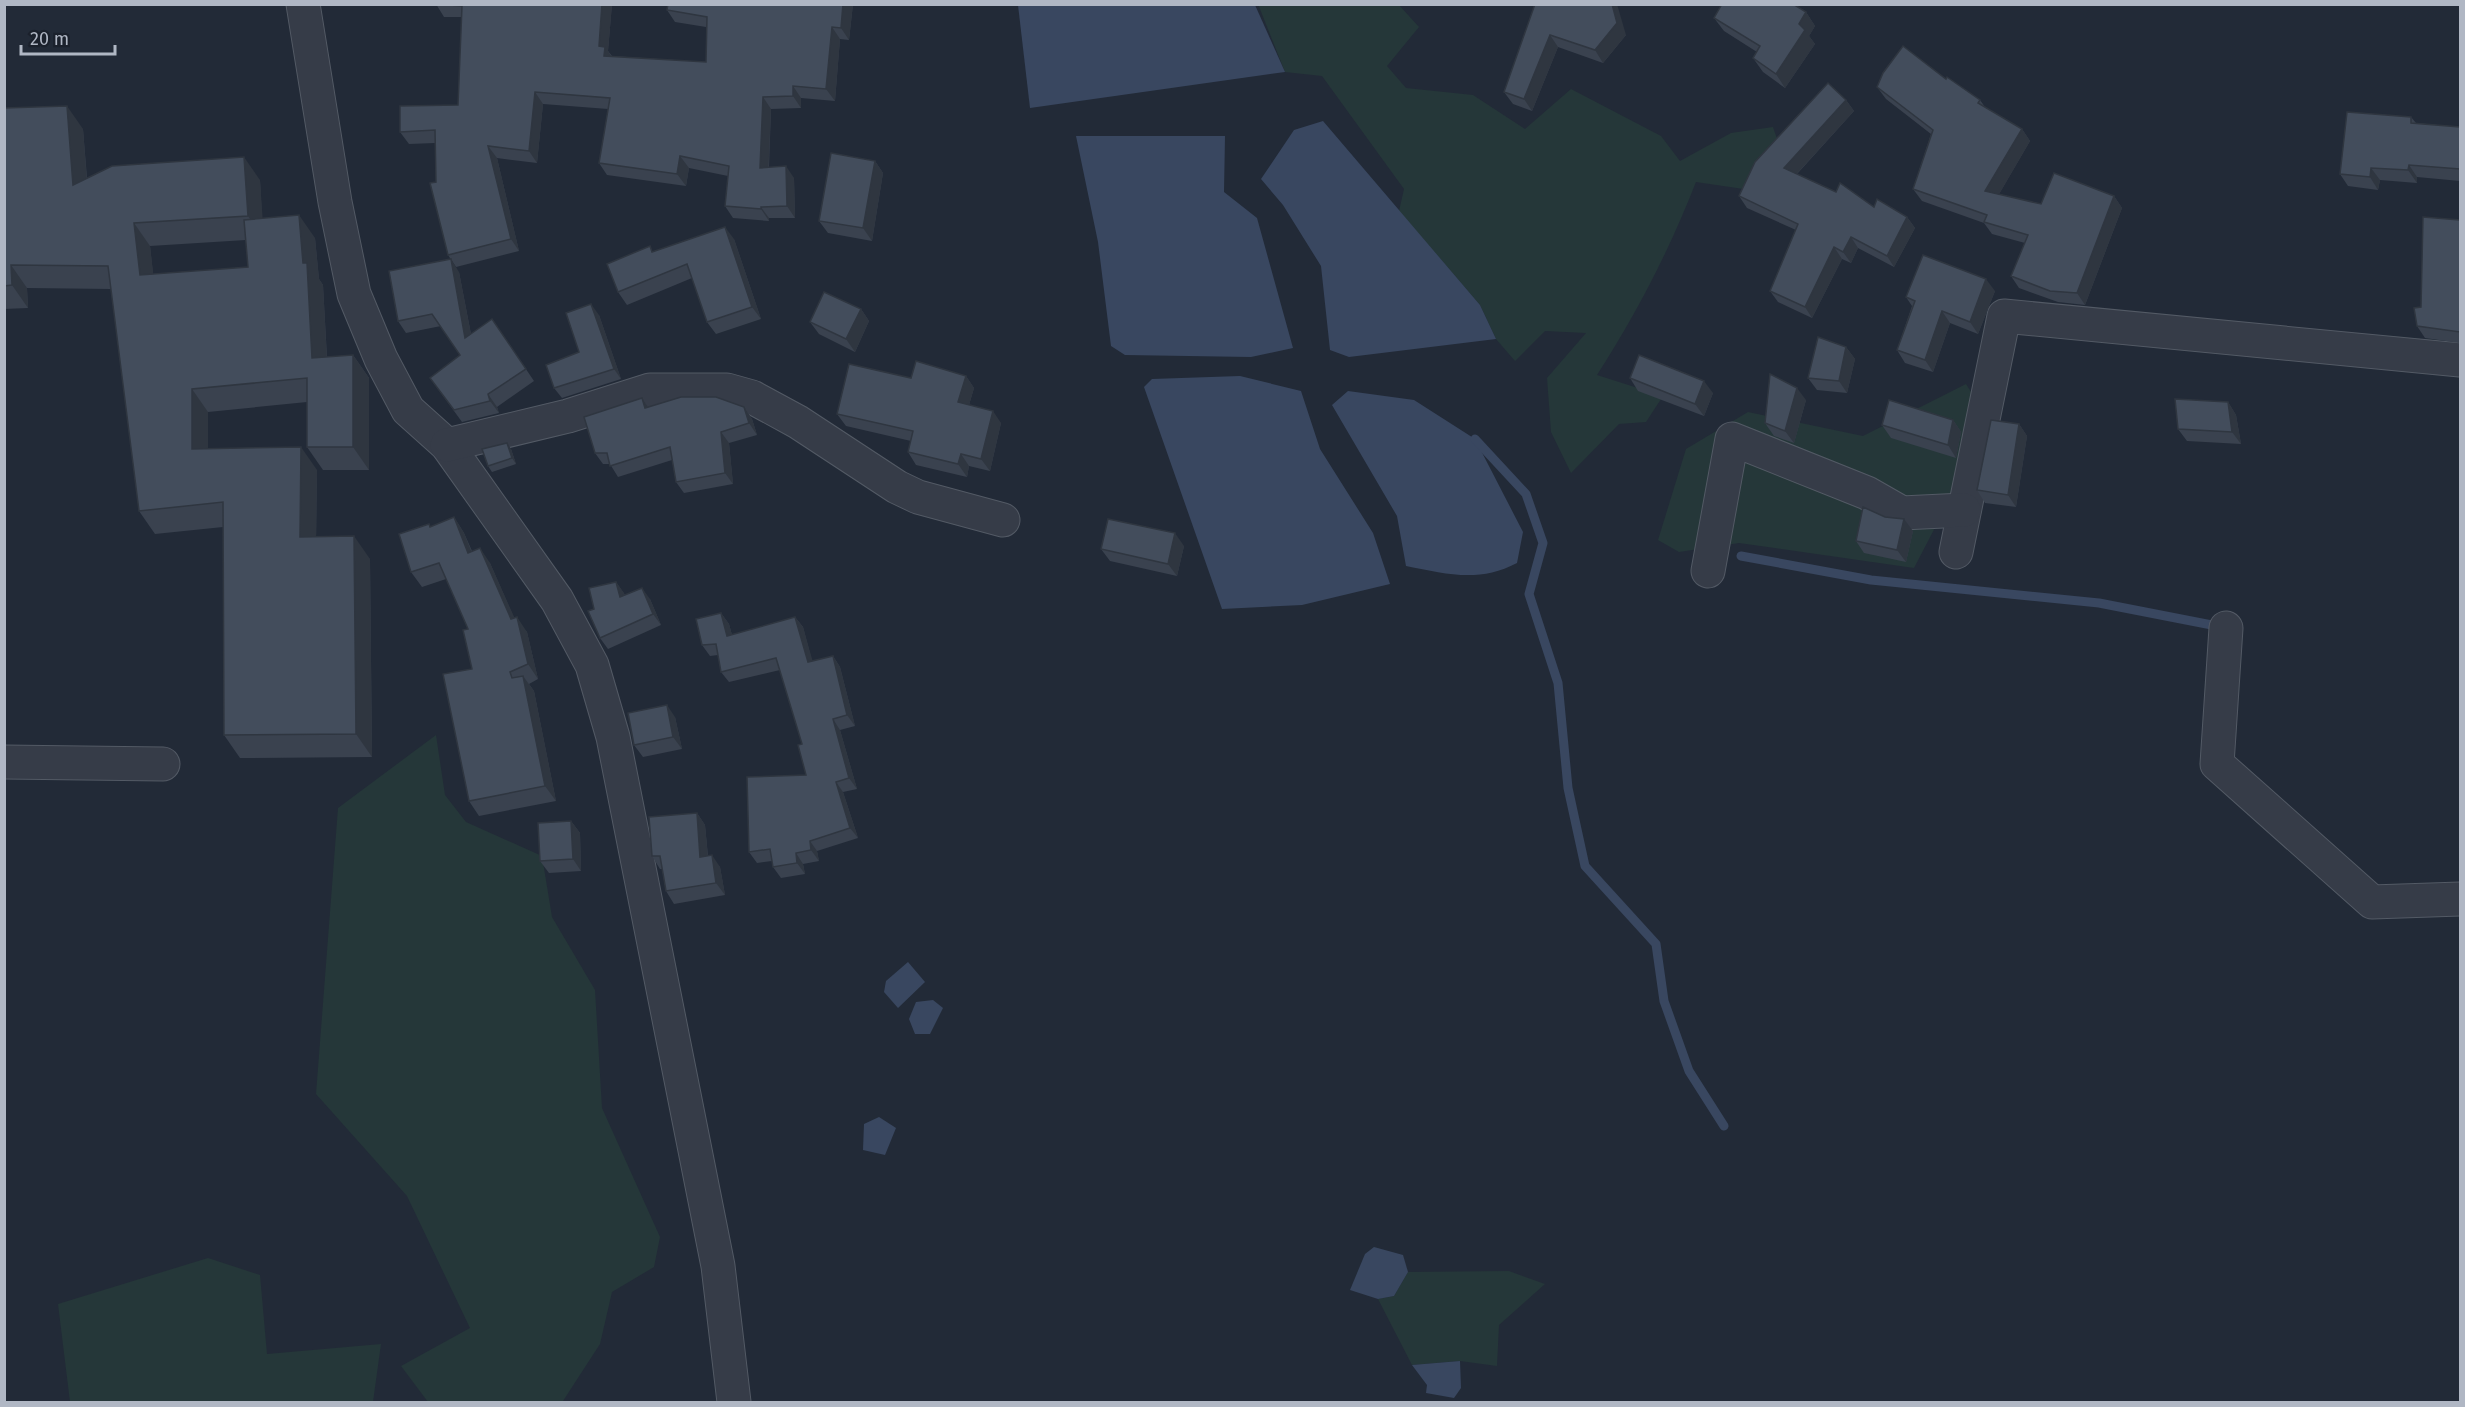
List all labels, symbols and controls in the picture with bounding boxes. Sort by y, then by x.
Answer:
scale bar [21,18,116,56]
text: 20 m [30,28,69,50]

